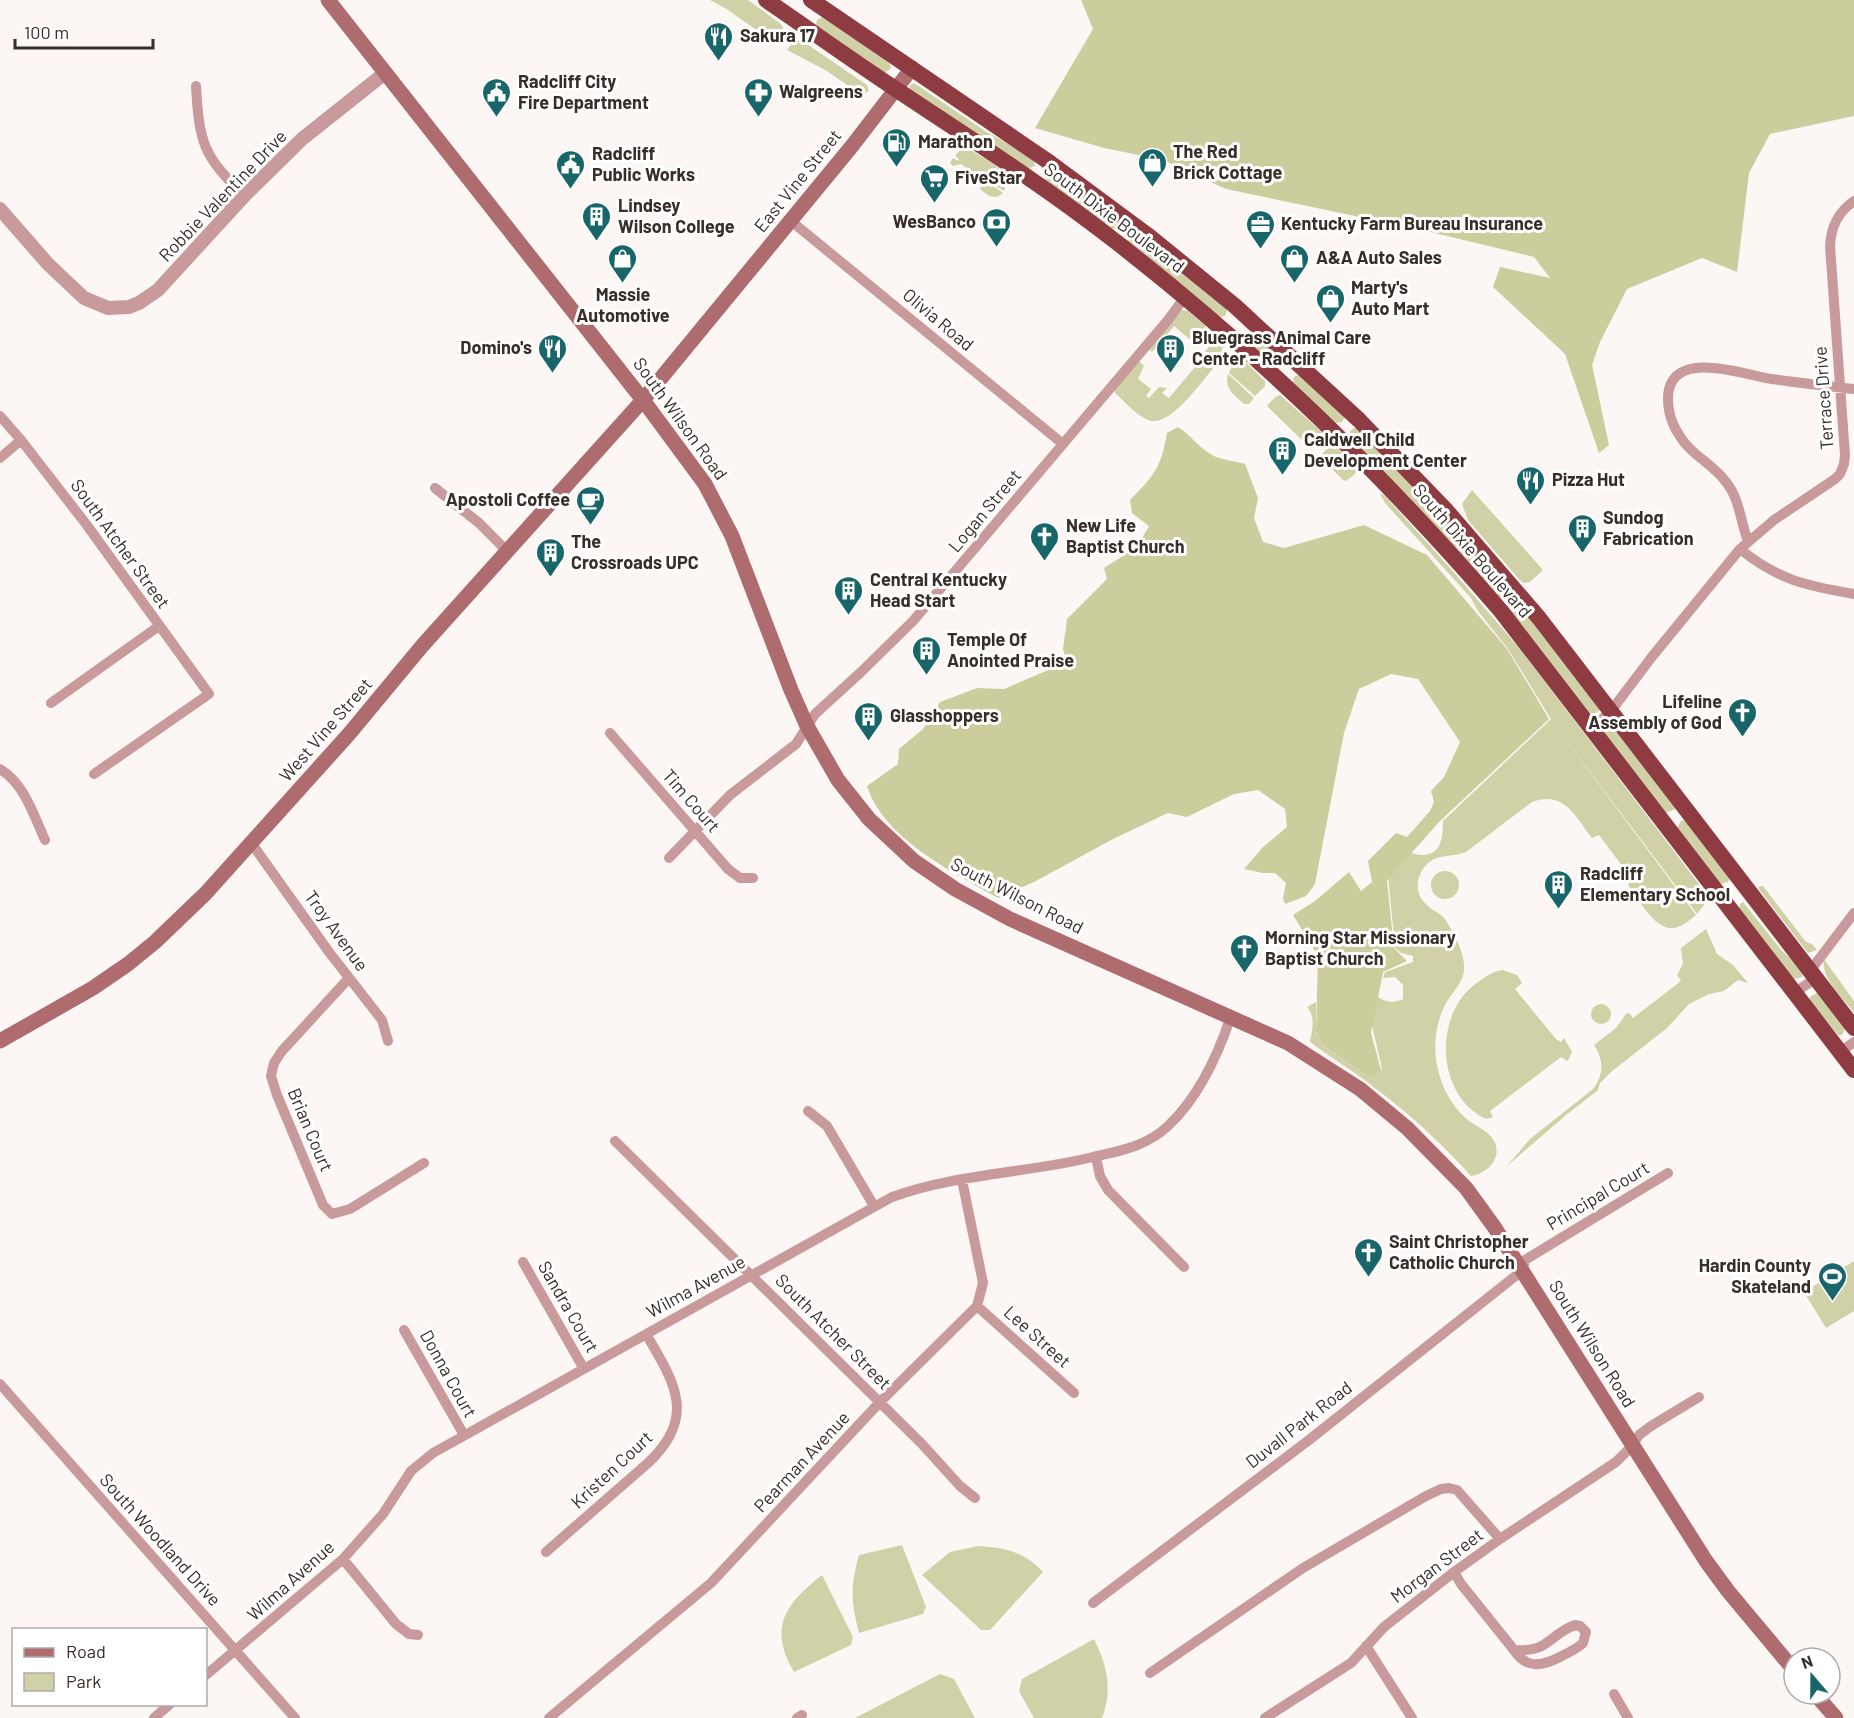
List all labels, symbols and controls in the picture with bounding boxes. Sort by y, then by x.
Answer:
scale bar [15,12,153,50]
restaurant icon: Sakura 17 [703,20,735,62]
text: 100 m [24,21,69,43]
place label: Sakura 17 [740,24,815,46]
place label: Radcliff City Fire Department [518,70,649,113]
public building icon: Radcliff City Fire Department [481,76,513,118]
pharmacy icon: Walgreens [742,76,774,118]
place label: Walgreens [779,80,863,102]
street label: East Vine Street [749,124,845,236]
street label: Robbie Valentine Drive [154,125,291,266]
fuel station icon: Marathon [881,126,913,168]
place label: Marathon [918,130,993,152]
place label: The Red Brick Cottage [1173,140,1282,183]
place label: Radcliff Public Works [592,142,695,185]
shop icon: The Red Brick Cottage [1136,146,1168,188]
public building icon: Radcliff Public Works [555,148,587,190]
street label: South Dixie Boulevard [1040,157,1189,277]
supermarket icon: FiveStar [918,162,950,204]
place label: FiveStar [955,166,1022,188]
place label: Lindsey Wilson College [618,194,735,237]
building icon: Lindsey Wilson College [581,200,613,242]
bank icon: WesBanco [981,206,1013,248]
office icon: Kentucky Farm Bureau Insurance [1244,208,1276,250]
place label: WesBanco [893,210,976,232]
place label: Kentucky Farm Bureau Insurance [1281,212,1543,234]
shop icon: Massie Automotive [607,242,639,284]
shop icon: A&A Auto Sales [1279,242,1311,284]
place label: A&A Auto Sales [1316,246,1442,268]
place label: Marty's Auto Mart [1351,276,1430,319]
shop icon: Marty's Auto Mart [1314,282,1346,324]
place label: Massie Automotive [576,283,670,326]
street label: Olivia Road [899,283,979,355]
place label: Bluegrass Animal Care Center – Radcliff [1192,326,1371,369]
restaurant icon: Domino's [537,332,569,374]
building icon: Bluegrass Animal Care Center – Radcliff [1155,332,1187,374]
place label: Domino's [460,336,532,358]
street label: Terrace Drive [1808,346,1838,450]
street label: South Wilson Road [629,353,733,484]
place label: Caldwell Child Development Center [1304,428,1467,471]
building icon: Caldwell Child Development Center [1267,434,1299,476]
street label: Logan Street [943,464,1025,556]
restaurant icon: Pizza Hut [1515,464,1547,506]
place label: Pizza Hut [1552,468,1625,490]
street label: South Atcher Street [66,474,175,612]
street label: South Dixie Boulevard [1409,479,1537,622]
cafe icon: Apostoli Coffee [575,484,607,526]
place label: Apostoli Coffee [446,488,570,510]
place label: Sundog Fabrication [1603,506,1694,549]
building icon: Sundog Fabrication [1566,512,1598,554]
place label: New Life Baptist Church [1066,514,1185,557]
church icon: New Life Baptist Church [1029,520,1061,562]
place label: The Crossroads UPC [571,530,699,573]
building icon: The Crossroads UPC [534,536,566,578]
place label: Central Kentucky Head Start [870,568,1007,611]
building icon: Central Kentucky Head Start [833,574,865,616]
place label: Temple Of Anointed Praise [947,628,1074,671]
building icon: Temple Of Anointed Praise [910,634,942,676]
street label: West Vine Street [274,673,376,786]
place label: Lifeline Assembly of God [1588,690,1722,733]
church icon: Lifeline Assembly of God [1727,696,1759,738]
building icon: Glasshoppers [853,700,885,742]
place label: Glasshoppers [890,704,999,726]
street label: Tim Court [658,764,725,837]
street label: South Wilson Road [947,852,1087,938]
place label: Radcliff Elementary School [1580,862,1730,905]
building icon: Radcliff Elementary School [1543,868,1575,910]
street label: Troy Avenue [300,886,373,975]
place label: Morning Star Missionary Baptist Church [1265,926,1456,969]
church icon: Morning Star Missionary Baptist Church [1228,932,1260,974]
street label: Brian Court [283,1085,338,1175]
street label: Principal Court [1542,1156,1653,1234]
place label: Saint Christopher Catholic Church [1389,1230,1529,1273]
church icon: Saint Christopher Catholic Church [1352,1236,1384,1278]
street label: Wilma Avenue [642,1250,749,1322]
place label: Hardin County Skateland [1699,1254,1811,1297]
street label: Sandra Court [534,1257,604,1356]
sports icon: Hardin County Skateland [1816,1260,1848,1302]
street label: South Atcher Street [771,1269,896,1394]
street label: South Wilson Road [1545,1276,1641,1411]
street label: Lee Street [1000,1301,1076,1372]
street label: Donna Court [416,1326,482,1421]
street label: Duvall Park Road [1241,1376,1356,1473]
street label: Pearman Avenue [749,1406,854,1516]
street label: Kristen Court [566,1426,657,1513]
street label: South Woodland Drive [95,1469,226,1610]
street label: Morgan Street [1386,1523,1487,1607]
street label: Wilma Avenue [242,1535,338,1625]
legend [12,1628,207,1706]
text: Road [66,1640,106,1662]
north arrow [1782,1646,1842,1706]
text: N [1798,1651,1815,1672]
text: Park [66,1670,101,1692]

